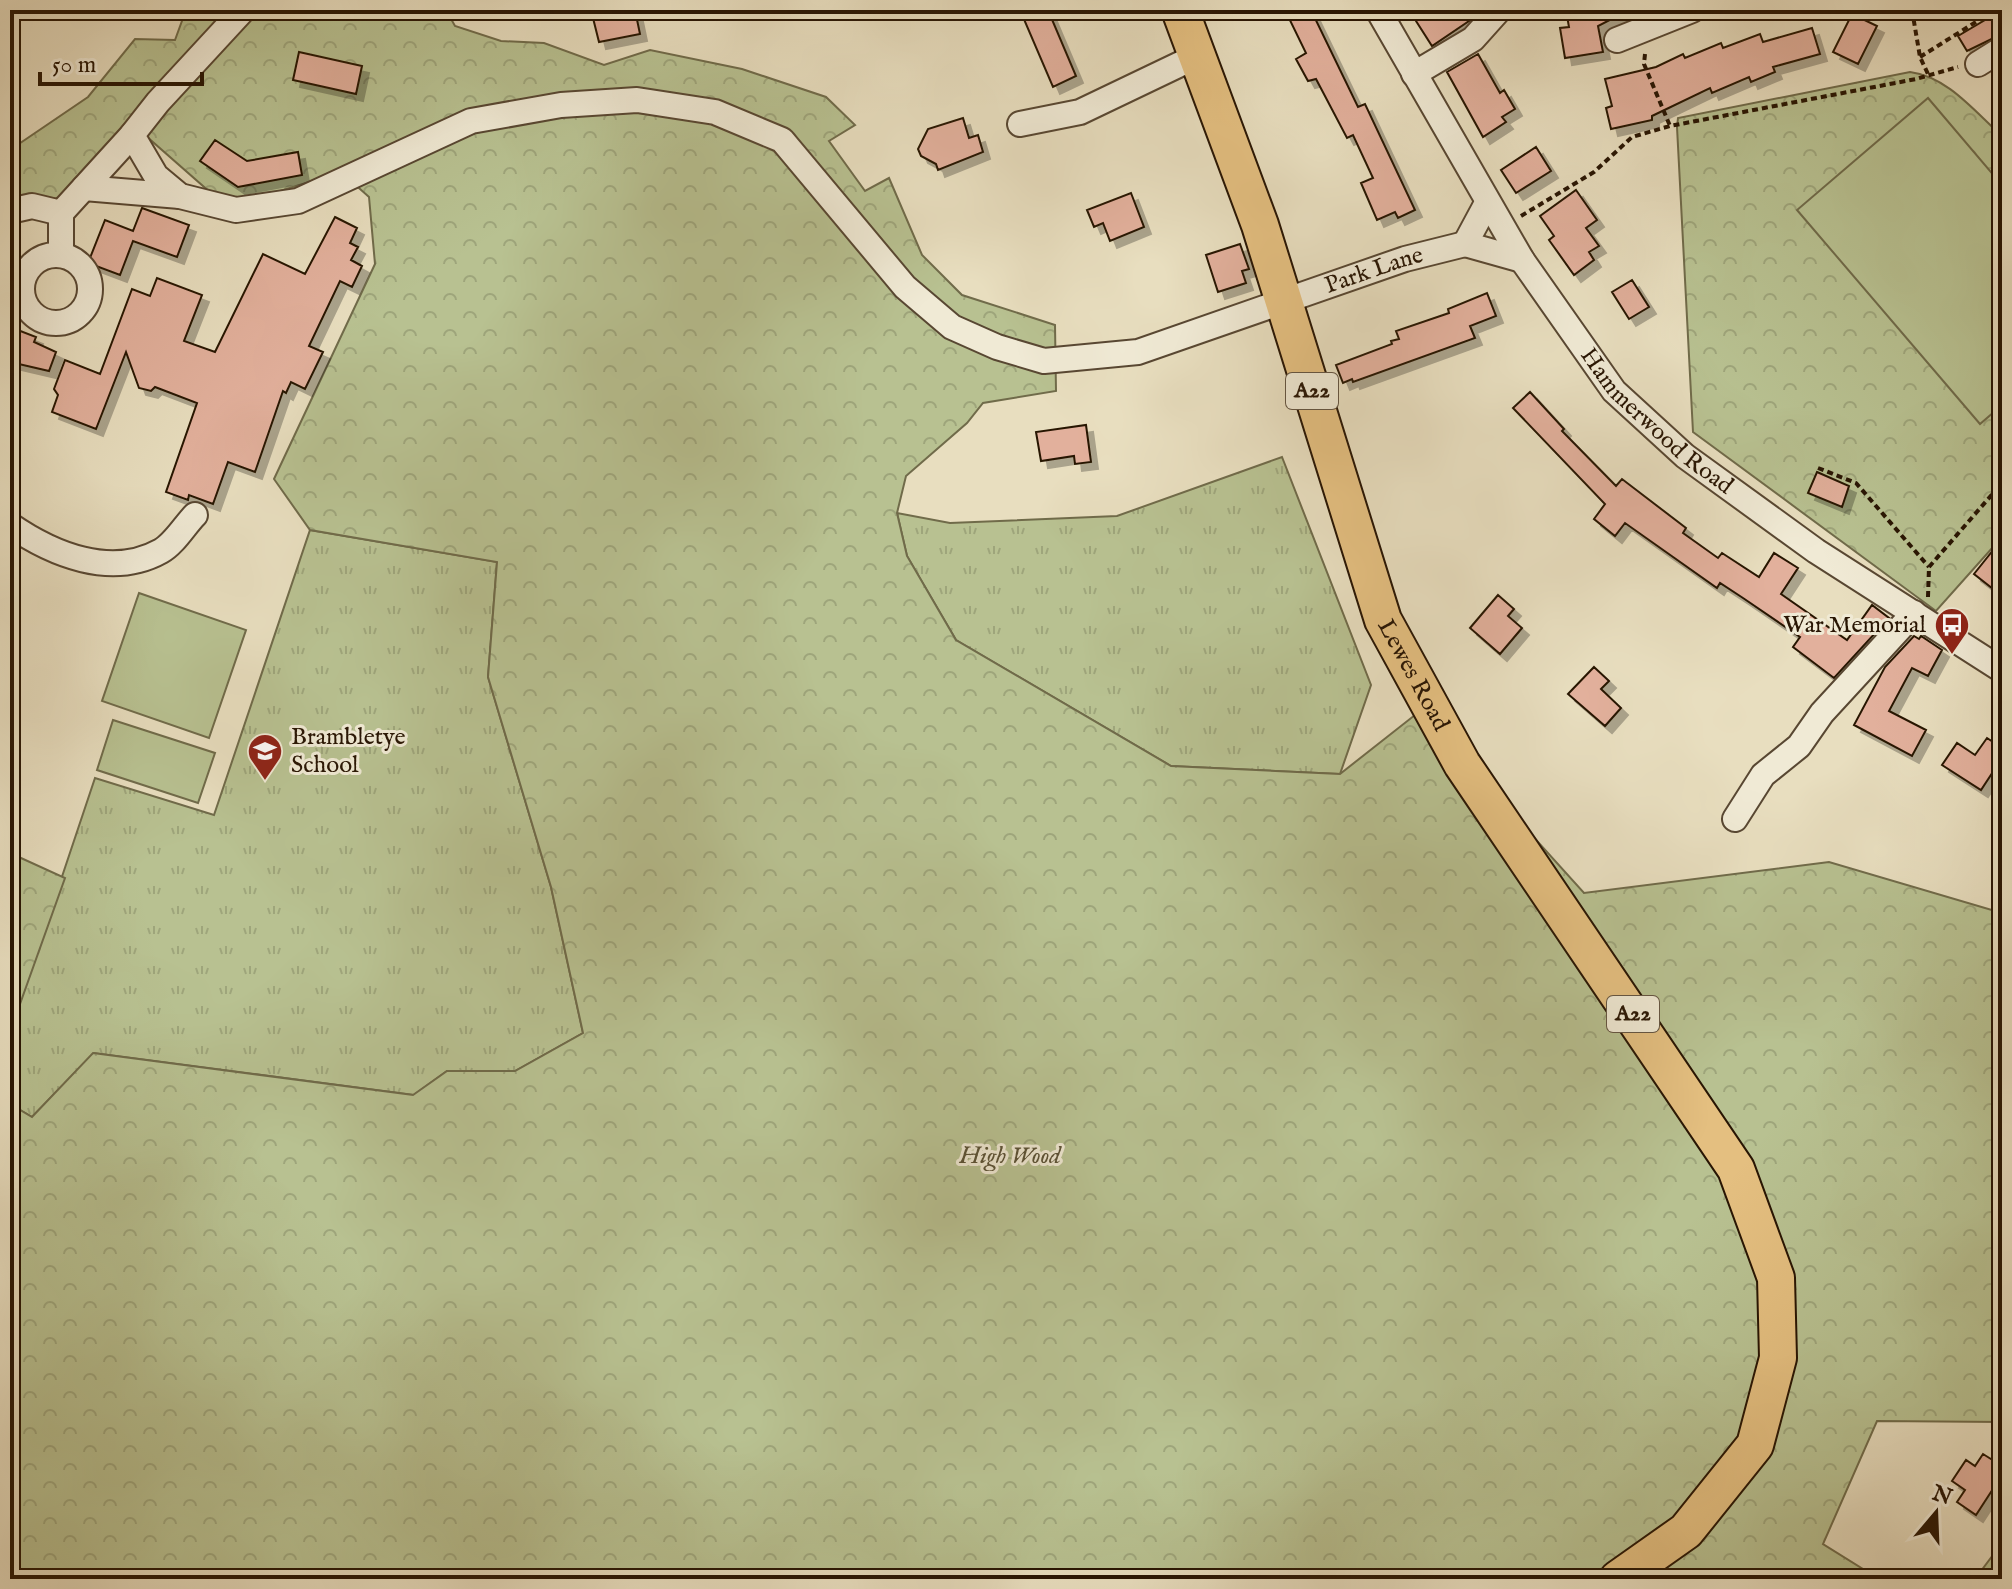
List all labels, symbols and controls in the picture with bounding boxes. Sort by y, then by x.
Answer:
scale bar [40,36,202,86]
text: 50 m [52,50,96,81]
street label: Park Lane [1321,240,1426,301]
street label: Hammerwood Road [1573,342,1740,502]
road number: A22 [1286,373,1338,409]
bus stop icon: War Memorial [1933,606,1971,656]
place label: War Memorial [1783,610,1926,641]
street label: Lewes Road [1370,614,1457,737]
place label: Brambletye School [291,722,405,781]
school or university icon: Brambletye School [246,732,284,782]
road number: A22 [1607,996,1659,1032]
park label: High Wood [958,1141,1062,1172]
north arrow [1896,1473,1976,1553]
text: N [1927,1479,1955,1512]

